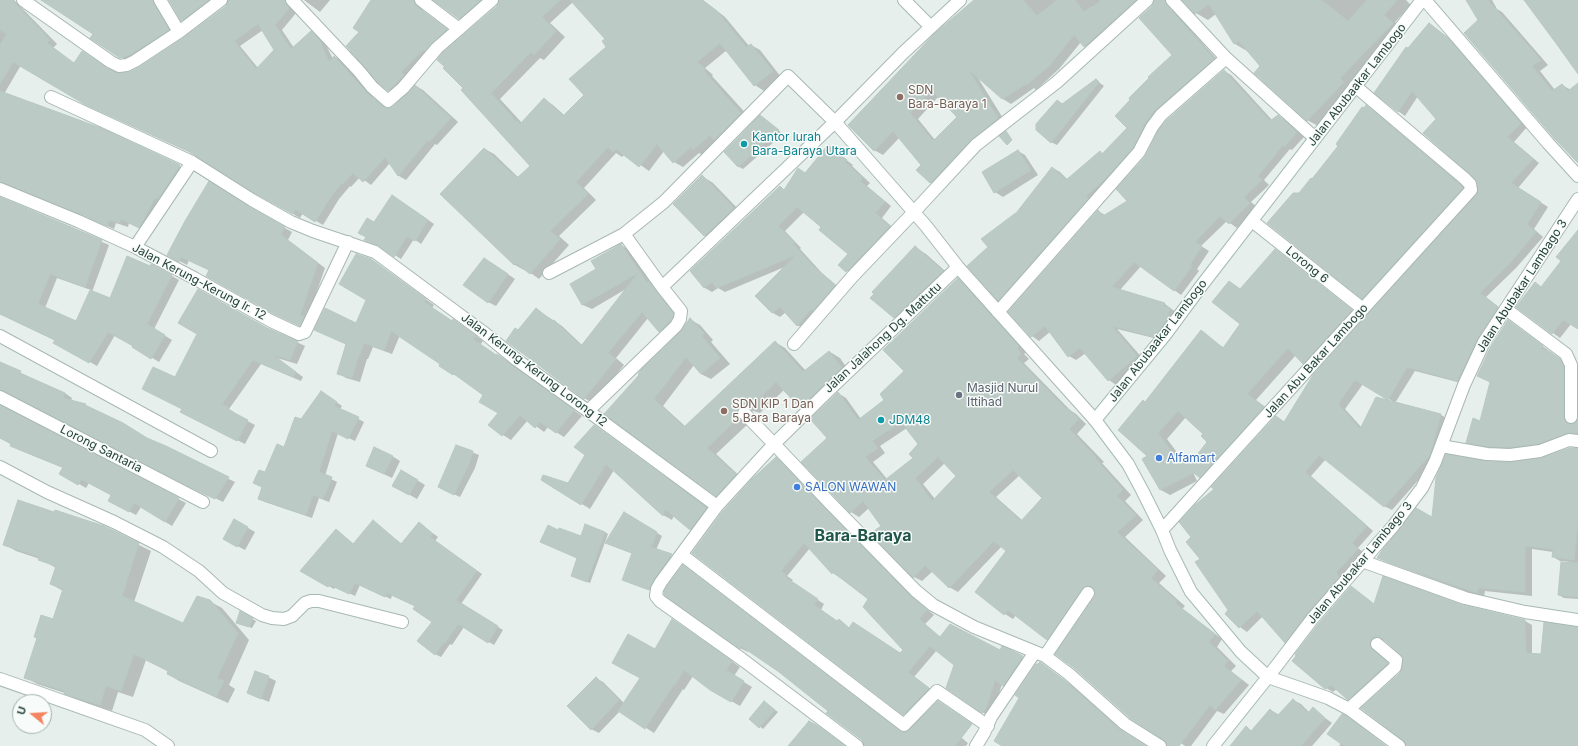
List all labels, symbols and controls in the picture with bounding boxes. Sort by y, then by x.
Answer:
street label: Jalan Abubaakar Lambogo [1305,21,1409,149]
place label: SDN Bara-Baraya 1 [908,83,987,111]
marker: SDN Bara-Baraya 1 [895,92,905,102]
place label: Kantor lurah Bara-Baraya Utara [752,130,857,158]
marker: Kantor lurah Bara-Baraya Utara [739,139,749,149]
street label: Jalan Abubakar Lambago 3 [1474,217,1570,355]
street label: Jalan Kerung-Kerung lr. 12 [130,241,268,323]
street label: Lorong 6 [1283,243,1331,287]
street label: Jalan Abubaakar Lambogo [1106,277,1210,405]
street label: Jalan Jalahong Dg. Mattutu [821,280,945,396]
street label: Jalan Abu Bakar Lambogo [1261,301,1371,421]
street label: Jalan Kerung-Kerung Lorong 12 [458,310,610,430]
place label: Masjid Nurul Ittihad [967,381,1038,409]
marker: Masjid Nurul Ittihad [954,390,964,400]
place label: SDN KIP 1 Dan 5 Bara Baraya [732,397,814,425]
marker: SDN KIP 1 Dan 5 Bara Baraya [719,406,729,416]
place label: JDM48 [889,413,931,427]
marker: JDM48 [876,415,886,425]
street label: Lorong Santaria [58,422,144,476]
place label: Alfamart [1167,451,1215,465]
marker: Alfamart [1154,453,1164,463]
place label: SALON WAWAN [805,480,896,494]
marker: SALON WAWAN [792,482,802,492]
street label: Jalan Abubakar Lambago 3 [1305,499,1415,627]
district label: Bara-Baraya [815,526,911,546]
north arrow [12,694,52,734]
text: U [14,705,29,717]

